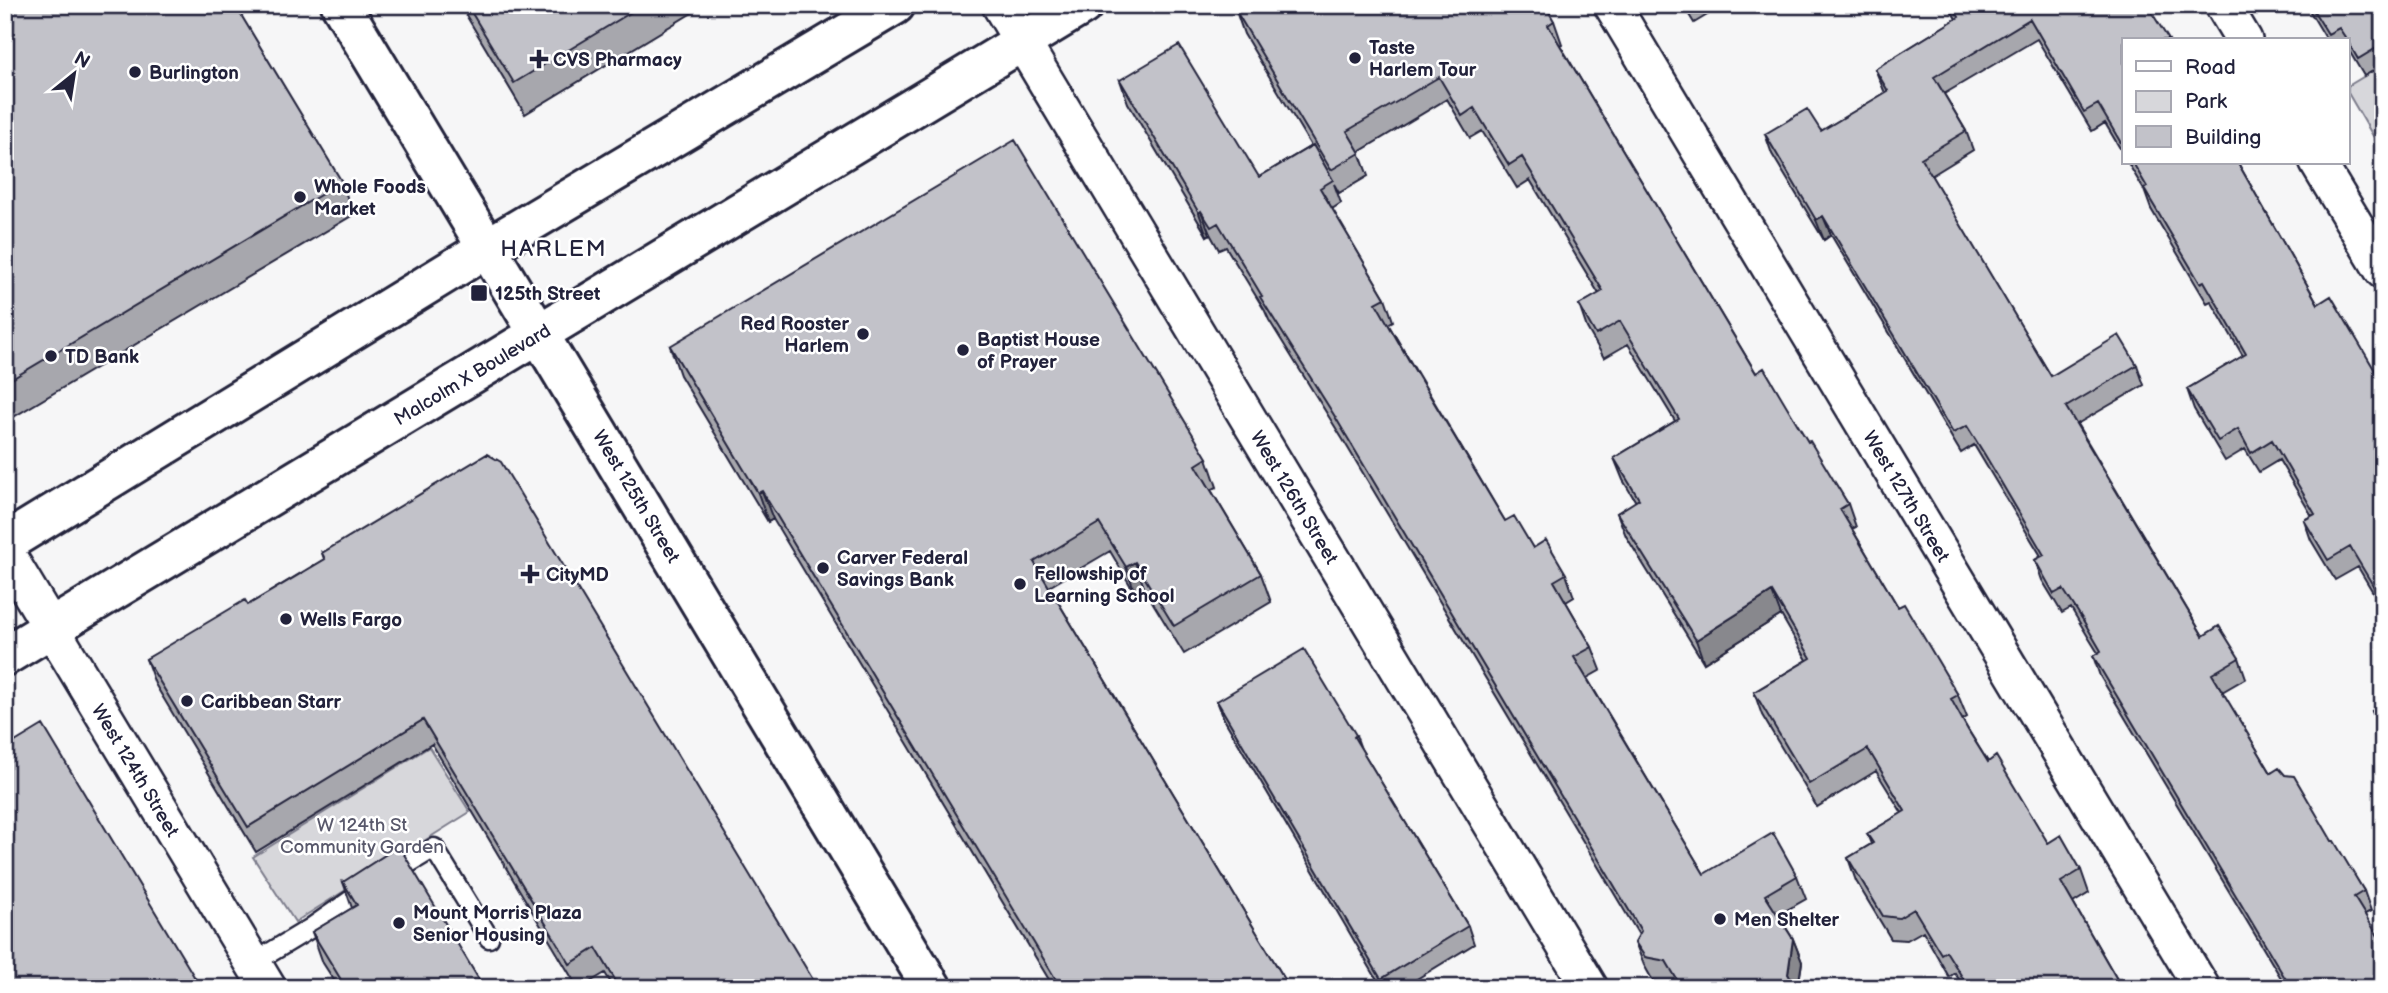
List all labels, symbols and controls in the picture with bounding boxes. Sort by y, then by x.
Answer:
place label: Taste Harlem Tour [1369,37,1477,82]
north arrow [38,38,108,108]
legend [2122,38,2350,164]
text: N [70,47,94,74]
place label: CVS Pharmacy [553,49,682,72]
marker: Taste Harlem Tour [1347,50,1363,66]
marker: CVS Pharmacy [531,51,547,67]
text: Road [2185,55,2236,80]
place label: Burlington [149,62,239,85]
marker: Burlington [127,64,143,80]
text: Park [2185,89,2228,114]
text: Building [2185,125,2261,150]
place label: Whole Foods Market [314,176,426,221]
marker: Whole Foods Market [292,189,308,205]
district label: HARLEM [500,235,608,263]
marker: 125th Street [469,283,489,303]
place label: 125th Street [495,283,601,306]
place label: Red Rooster Harlem [740,313,849,358]
street label: Malcolm X Boulevard [390,319,555,431]
marker: Red Rooster Harlem [855,326,871,342]
place label: Baptist House of Prayer [977,329,1100,374]
marker: Baptist House of Prayer [955,342,971,358]
place label: TD Bank [65,346,139,369]
marker: TD Bank [43,348,59,364]
street label: West 125th Street [587,426,684,567]
street label: West 126th Street [1245,427,1343,569]
street label: West 127th Street [1857,427,1954,567]
place label: Carver Federal Savings Bank [837,547,968,592]
marker: Carver Federal Savings Bank [815,560,831,576]
place label: Fellowship of Learning School [1034,563,1175,608]
marker: CityMD [520,564,540,584]
place label: CityMD [546,564,609,587]
marker: Fellowship of Learning School [1012,576,1028,592]
place label: Wells Fargo [300,609,402,632]
marker: Wells Fargo [278,611,294,627]
place label: Caribbean Starr [201,691,342,714]
marker: Caribbean Starr [179,693,195,709]
street label: West 124th Street [86,700,184,842]
park label: W 124th St Community Garden [280,814,444,859]
place label: Mount Morris Plaza Senior Housing [413,902,582,947]
place label: Men Shelter [1734,909,1840,932]
marker: Men Shelter [1712,911,1728,927]
marker: Mount Morris Plaza Senior Housing [391,915,407,931]

